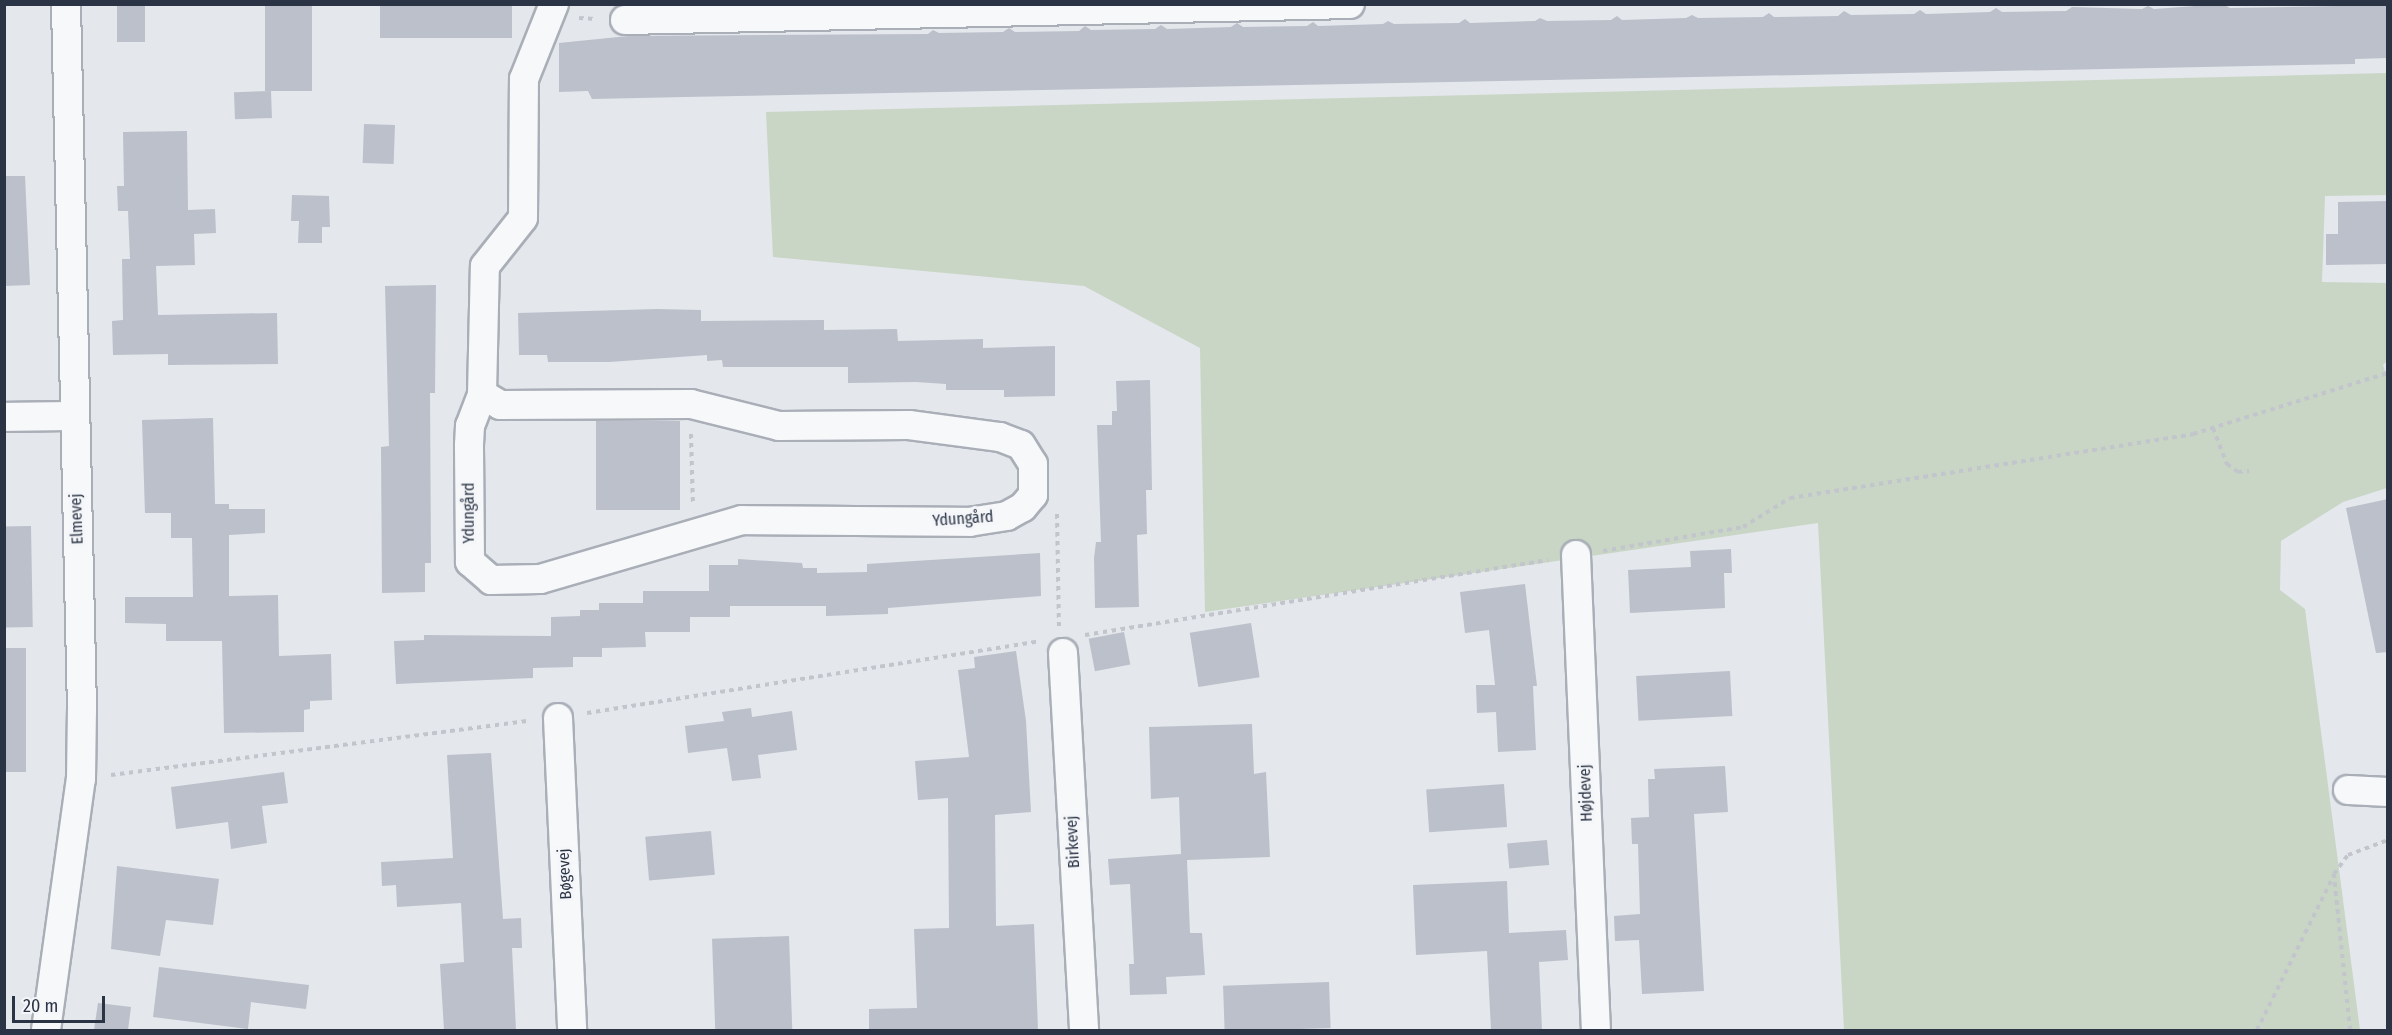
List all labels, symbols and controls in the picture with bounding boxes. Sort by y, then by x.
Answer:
street label: Ydungård [459,482,479,544]
street label: Elmevej [67,493,87,545]
street label: Ydungård [932,507,994,531]
street label: Højdevej [1575,764,1597,822]
street label: Birkevej [1062,815,1084,869]
street label: Bøgevej [554,848,576,900]
scale bar [15,984,108,1022]
text: 20 m [23,995,58,1017]

